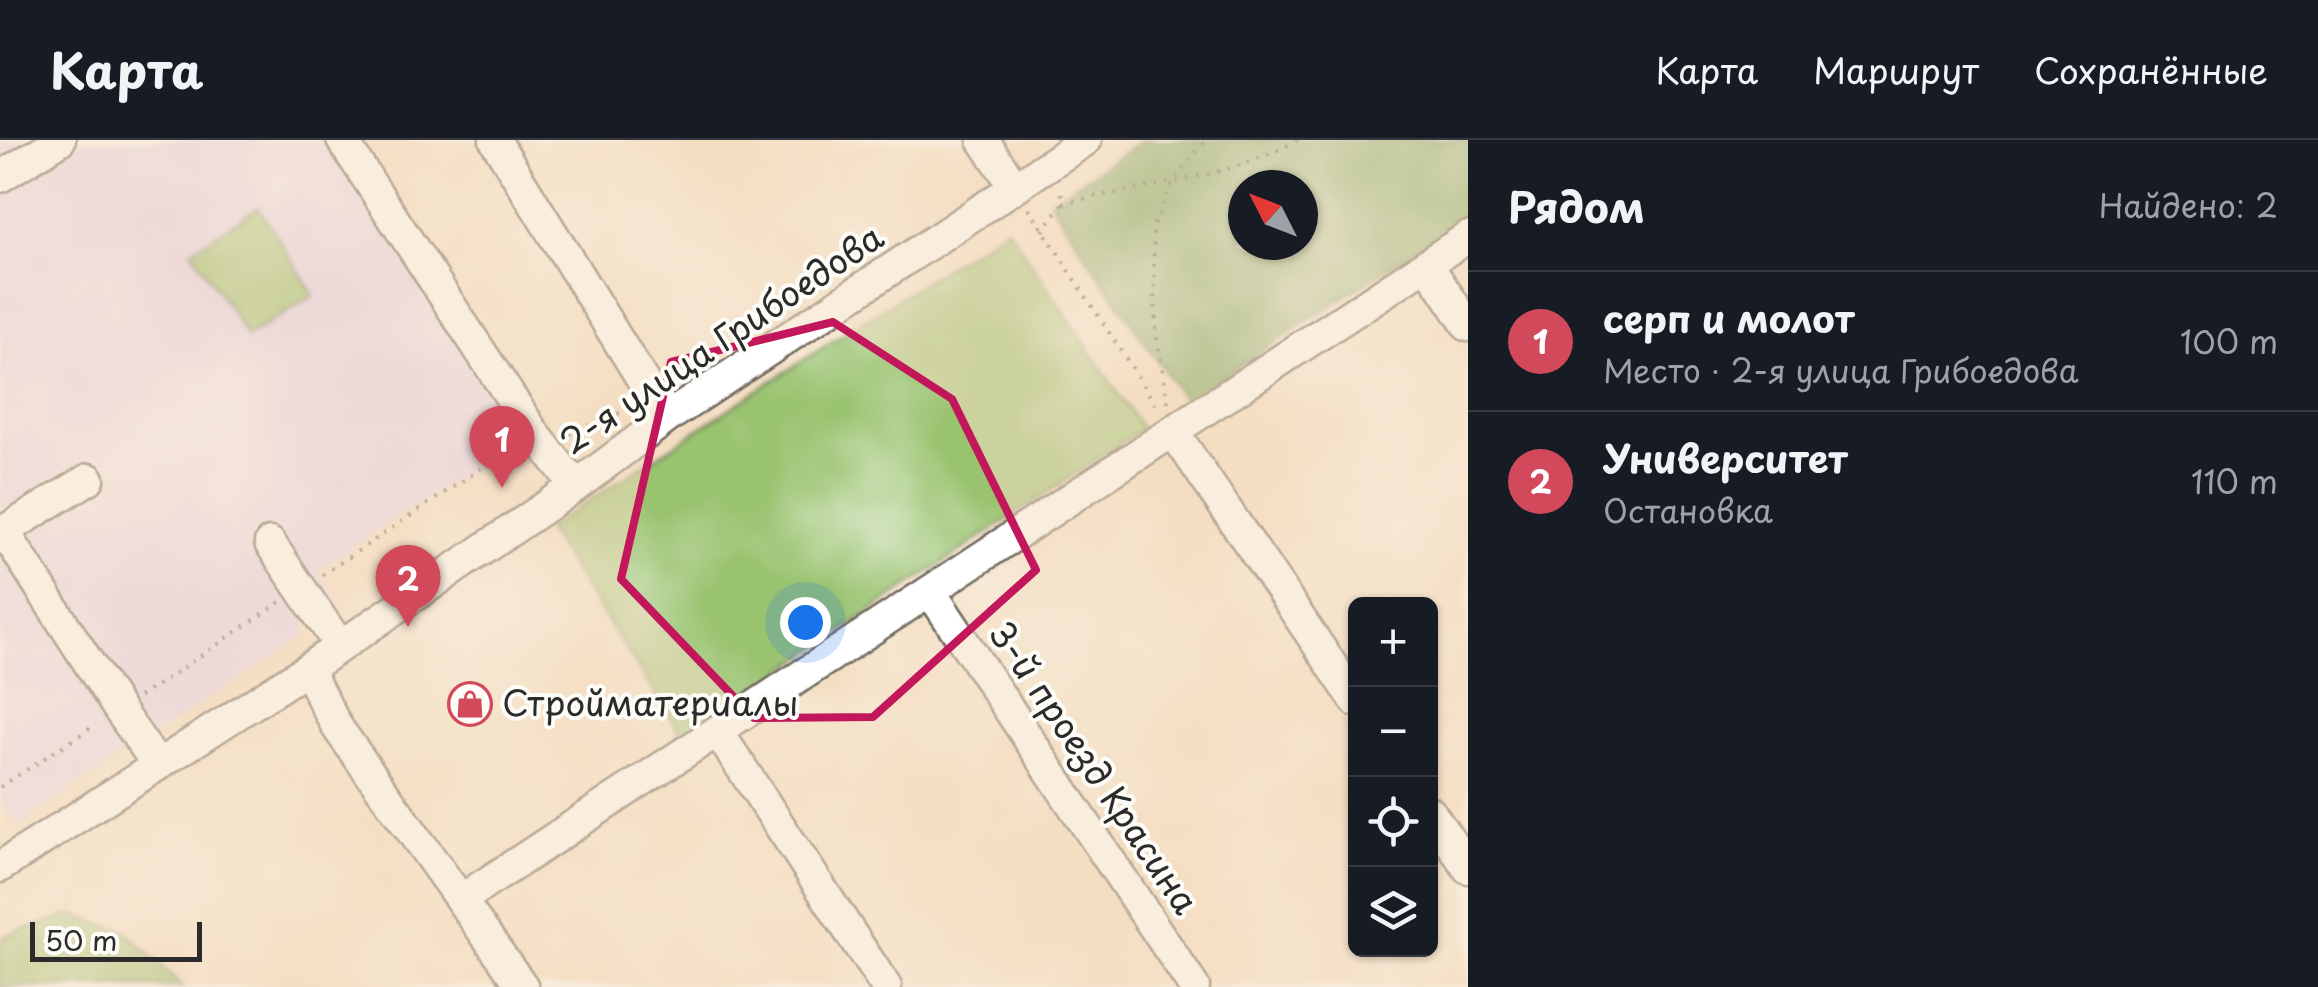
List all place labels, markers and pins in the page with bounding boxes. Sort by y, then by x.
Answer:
pin: 1 [470,406,534,488]
pin: 2 [376,544,440,627]
place label: Стройматериалы [502,675,798,728]
shop icon: Стройматериалы [447,681,493,727]

